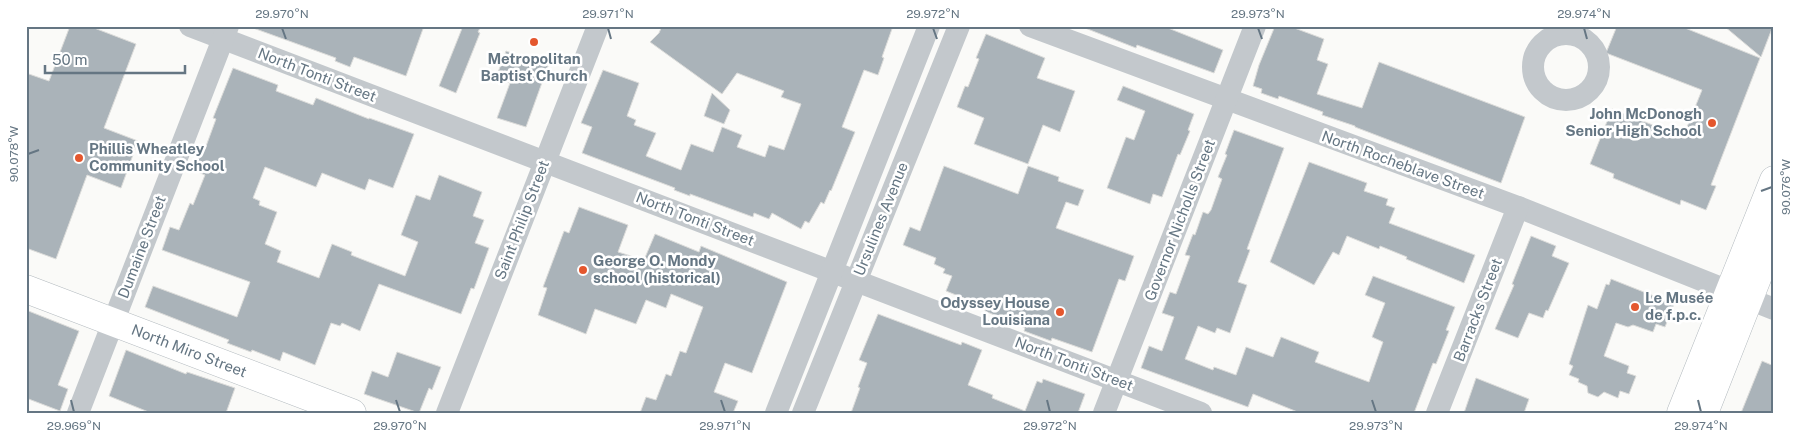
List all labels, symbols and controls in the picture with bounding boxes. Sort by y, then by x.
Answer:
text: 29.970°N [255,7,309,21]
text: 29.971°N [582,7,634,21]
text: 29.972°N [906,7,960,21]
text: 29.973°N [1231,7,1285,21]
text: 29.974°N [1557,7,1611,21]
marker: Metropolitan Baptist Church [528,36,540,48]
scale bar [45,42,185,74]
street label: North Tonti Street [256,44,379,105]
place label: Metropolitan Baptist Church [480,50,588,84]
text: 50 m [52,51,87,68]
place label: John McDonogh Senior High School [1565,105,1702,139]
marker: John McDonogh Senior High School [1706,117,1718,129]
text: 90.078°W [7,125,21,182]
street label: North Rocheblave Street [1320,127,1487,202]
street label: Governor Nicholls Street [1141,137,1218,303]
place label: Phillis Wheatley Community School [89,140,225,174]
marker: Phillis Wheatley Community School [73,152,85,164]
street label: Saint Philip Street [491,158,552,282]
text: 90.076°W [1779,158,1793,215]
street label: Ursulines Avenue [850,160,911,278]
street label: North Tonti Street [634,188,757,249]
street label: Dumaine Street [114,193,169,301]
place label: George O. Mondy school (historical) [593,252,721,286]
street label: Barracks Street [1450,256,1505,364]
marker: George O. Mondy school (historical) [577,264,589,276]
place label: Le Musée de f.p.c. [1645,289,1713,323]
place label: Odyssey House Louisiana [940,294,1050,328]
marker: Le Musée de f.p.c. [1629,301,1641,313]
marker: Odyssey House Louisiana [1054,306,1066,318]
street label: North Miro Street [129,321,249,380]
street label: North Tonti Street [1013,333,1136,394]
text: 29.969°N [47,419,101,433]
text: 29.970°N [373,419,427,433]
text: 29.971°N [699,419,751,433]
text: 29.972°N [1023,419,1077,433]
text: 29.973°N [1349,419,1403,433]
text: 29.974°N [1674,419,1728,433]

